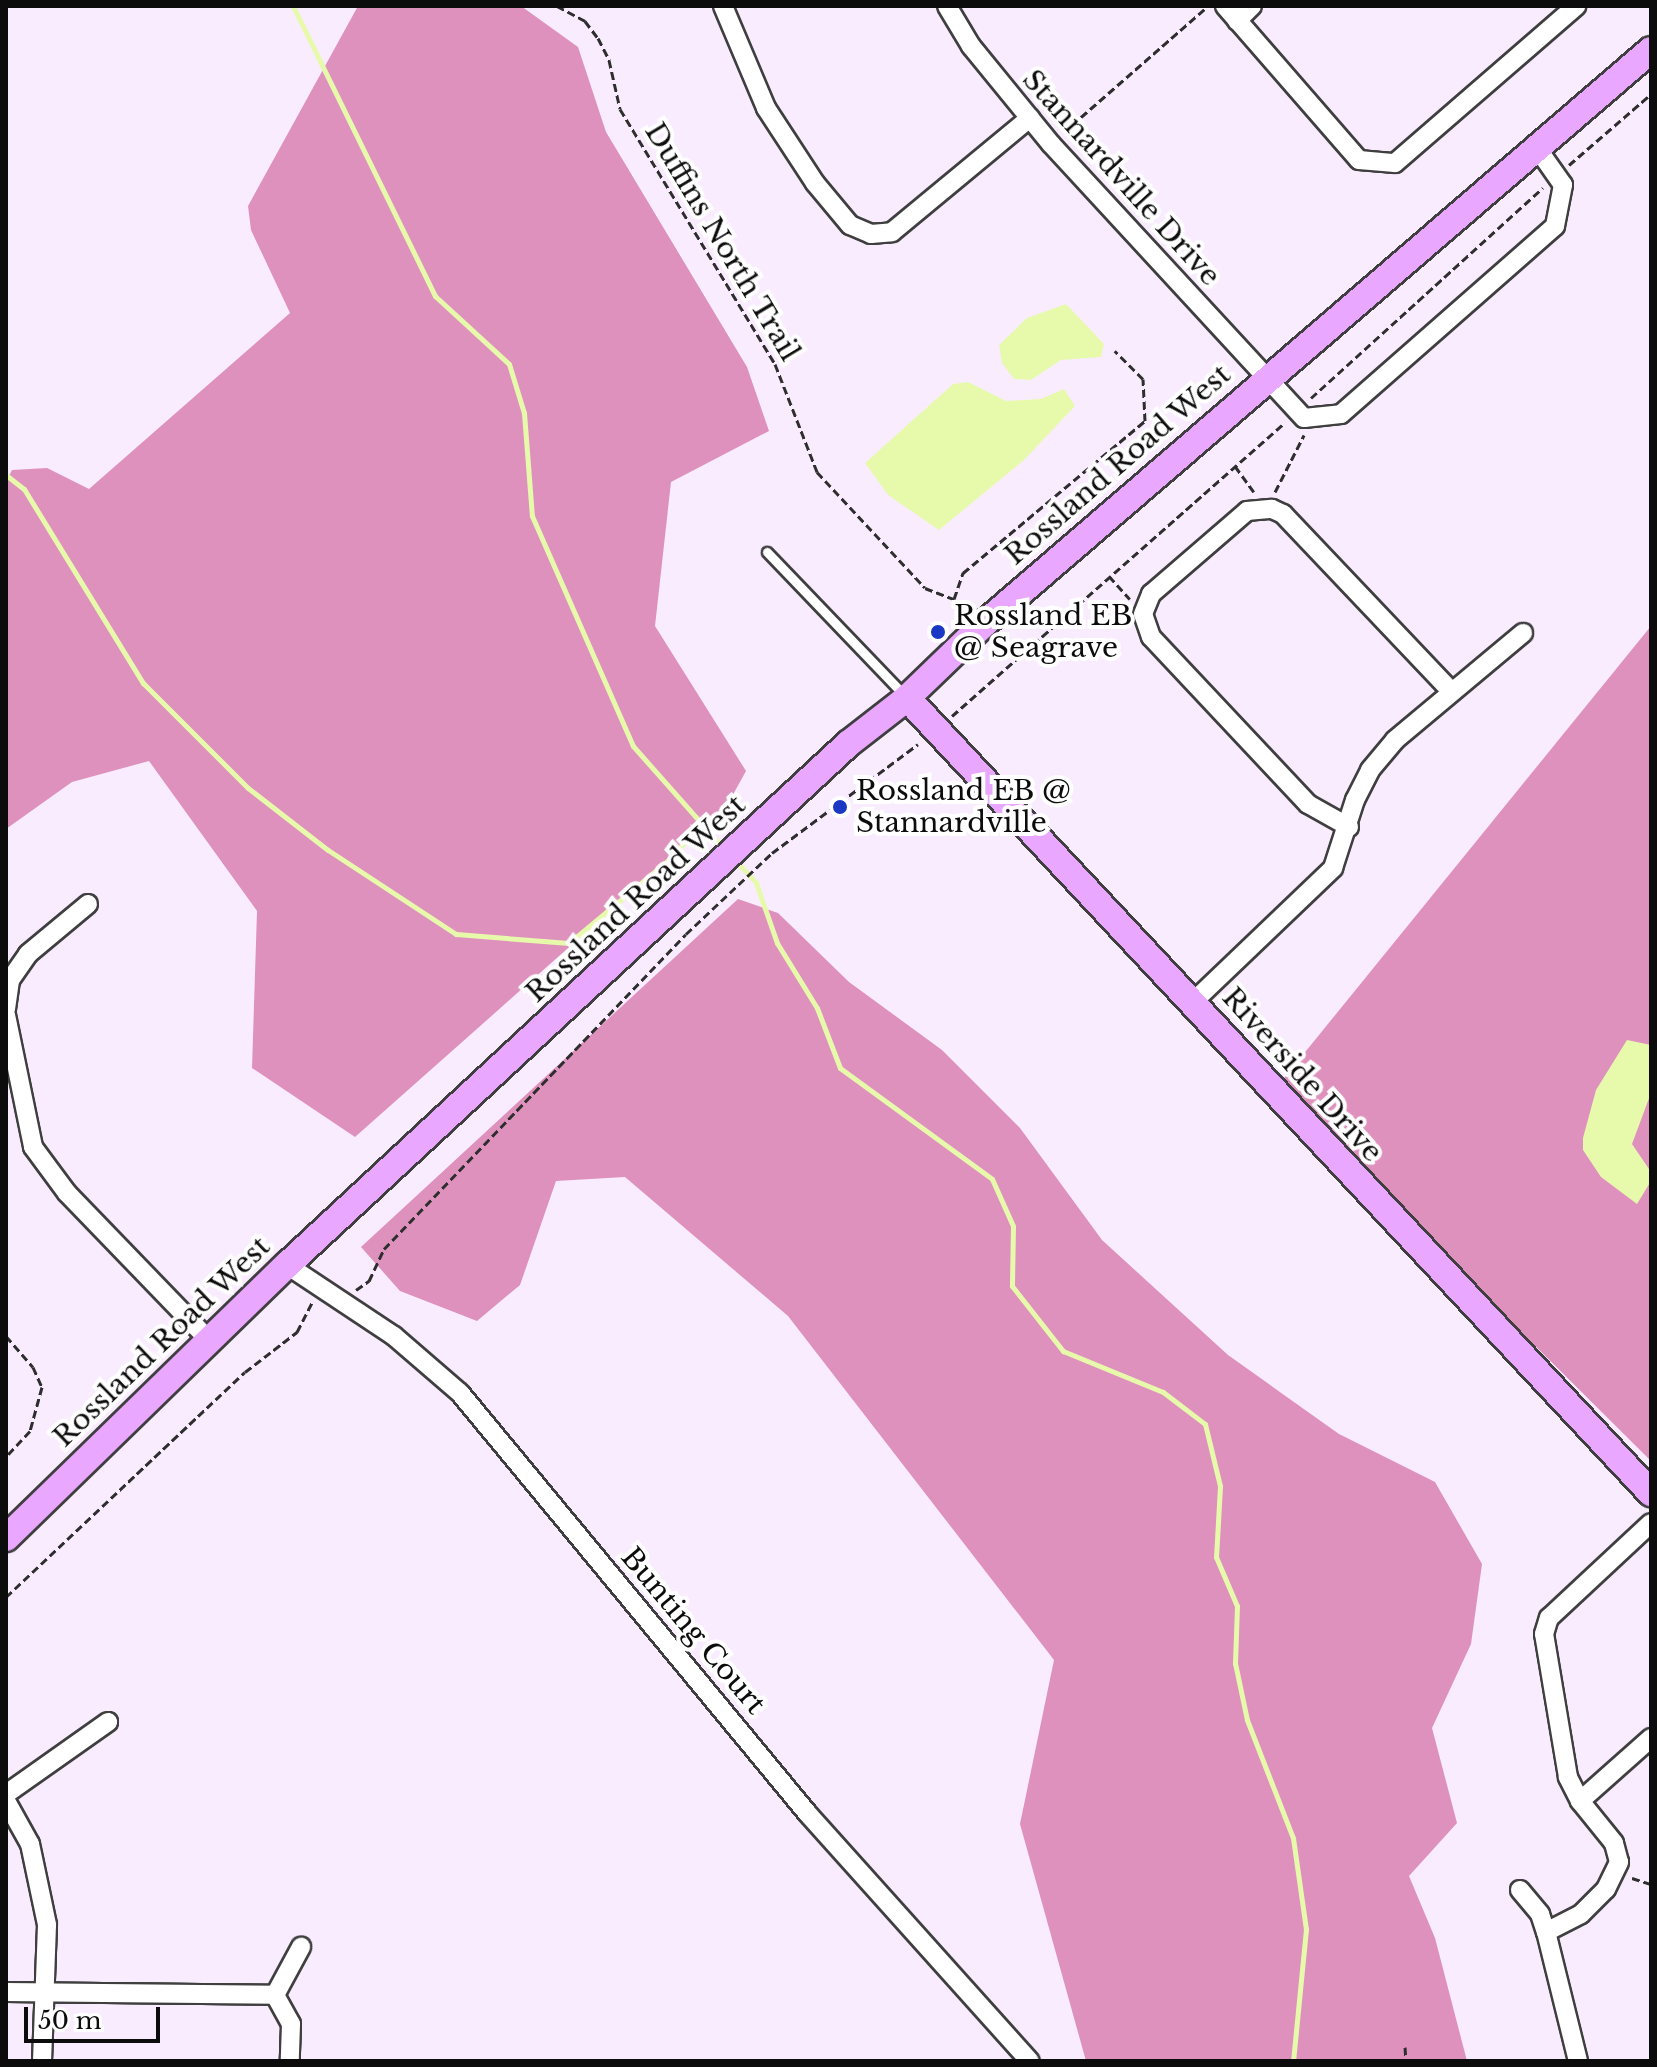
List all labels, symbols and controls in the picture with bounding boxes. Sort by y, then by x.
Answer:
street label: Stannardville Drive [1015,63,1227,293]
street label: Duffins North Trail [637,116,807,368]
street label: Rossland Road West [998,358,1238,572]
place label: Rossland EB @ Seagrave [954,599,1132,665]
marker: Rossland EB @ Seagrave [929,623,947,641]
place label: Rossland EB @ Stannardville [856,774,1071,840]
street label: Rossland Road West [519,788,753,1010]
marker: Rossland EB @ Stannardville [831,798,849,816]
street label: Riverside Drive [1215,981,1389,1169]
street label: Rossland Road West [46,1230,278,1454]
street label: Bunting Court [614,1541,772,1721]
scale bar [28,1991,164,2041]
text: 50 m [38,2006,101,2035]

